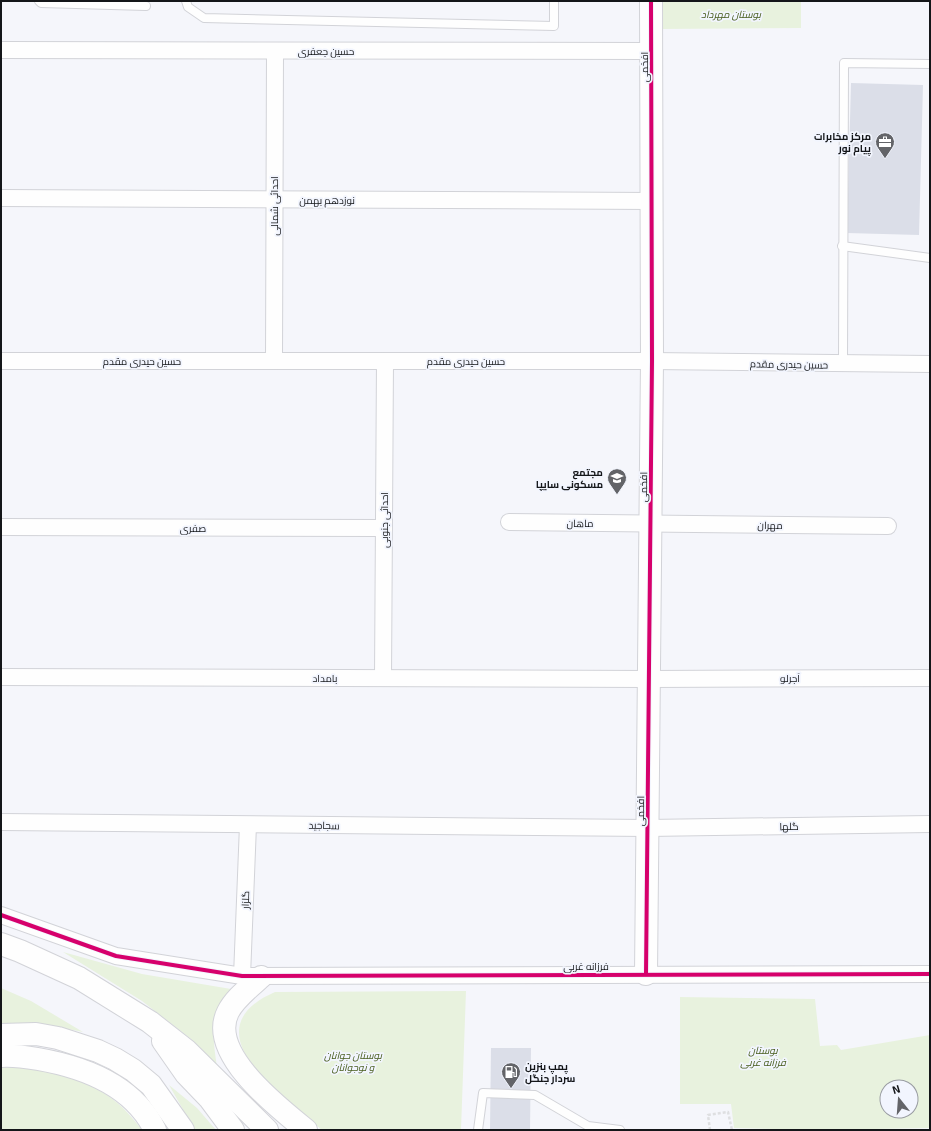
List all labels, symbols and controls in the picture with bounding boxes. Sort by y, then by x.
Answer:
park label: بوستان مهرداد [701,5,762,24]
street label: حسین جعفری [298,42,354,61]
street label: افخمی [635,52,654,82]
place label: مرکز مخابرات پیام نور [814,127,871,158]
office icon: مرکز مخابرات پیام نور [874,131,896,159]
street label: احداثی شمالی [265,176,284,236]
street label: نوزدهم بهمن [299,191,355,210]
street label: حسین حیدری مقدم [103,352,181,371]
street label: حسین حیدری مقدم [427,352,505,371]
street label: حسین حیدری مقدم [750,354,828,375]
place label: مجتمع مسکونی سایپا [536,463,603,494]
school or university icon: مجتمع مسکونی سایپا [606,467,628,495]
street label: افخمی [634,472,653,502]
street label: احداثی جنوبی [375,492,394,548]
street label: ماهان [566,514,594,533]
street label: مهران [757,516,783,535]
street label: صفری [180,519,206,538]
street label: بامداد [313,669,337,688]
street label: آجرلو [780,669,800,688]
street label: افخمی [631,796,650,826]
street label: سجاجید [308,816,340,835]
street label: گلها [779,817,799,836]
street label: گلزار [236,891,255,910]
street label: فرزانه غربی [563,957,609,976]
park label: بوستان فرزانه غربی [740,1041,787,1072]
park label: بوستان جوانان و نوجوانان [324,1046,383,1077]
place label: پمپ بنزین سردار جنگل [525,1057,575,1088]
fuel station icon: پمپ بنزین سردار جنگل [500,1061,522,1089]
north arrow [879,1079,919,1119]
text: N [890,1079,903,1100]

